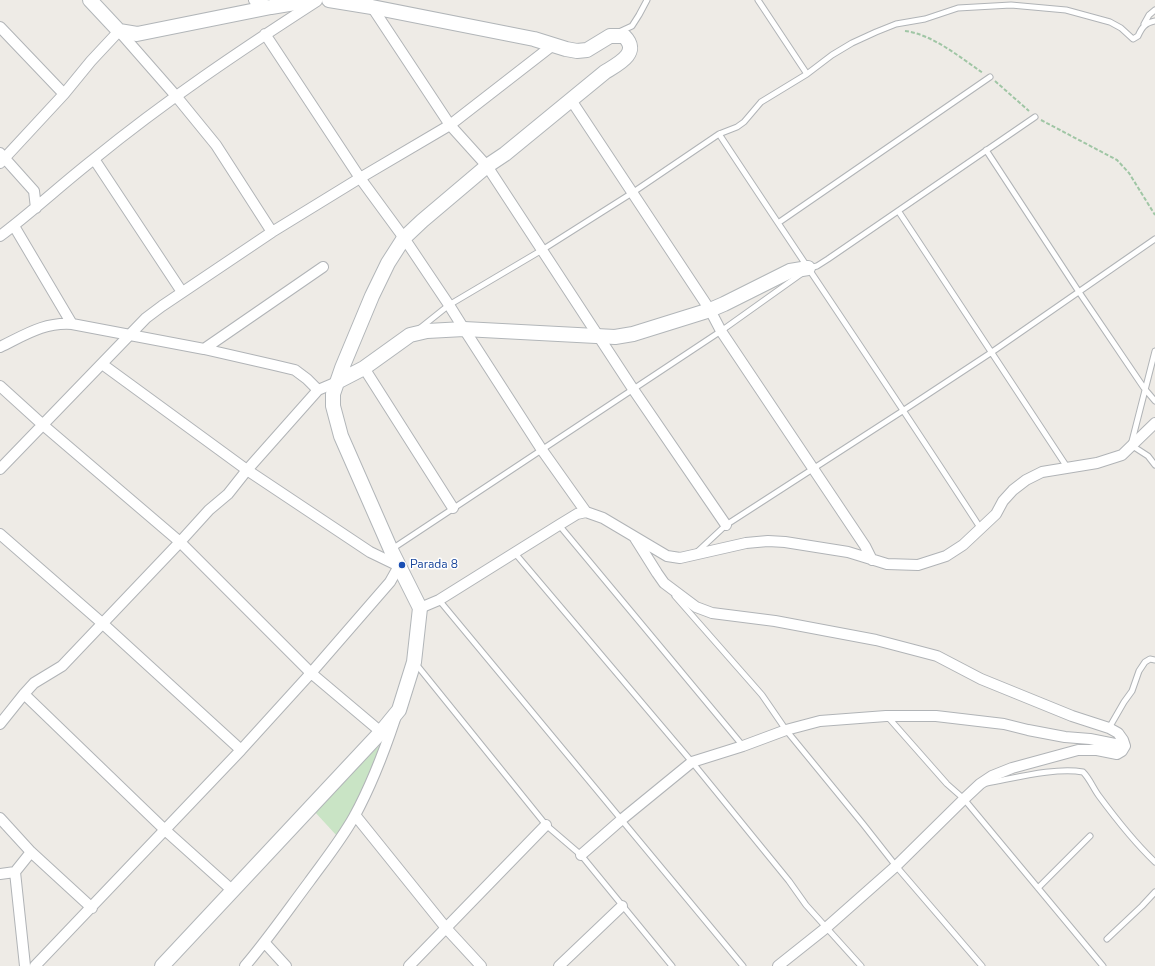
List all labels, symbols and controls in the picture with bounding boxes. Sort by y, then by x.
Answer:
place label: Parada 8 [410,558,458,572]
marker: Parada 8 [397,560,407,570]

